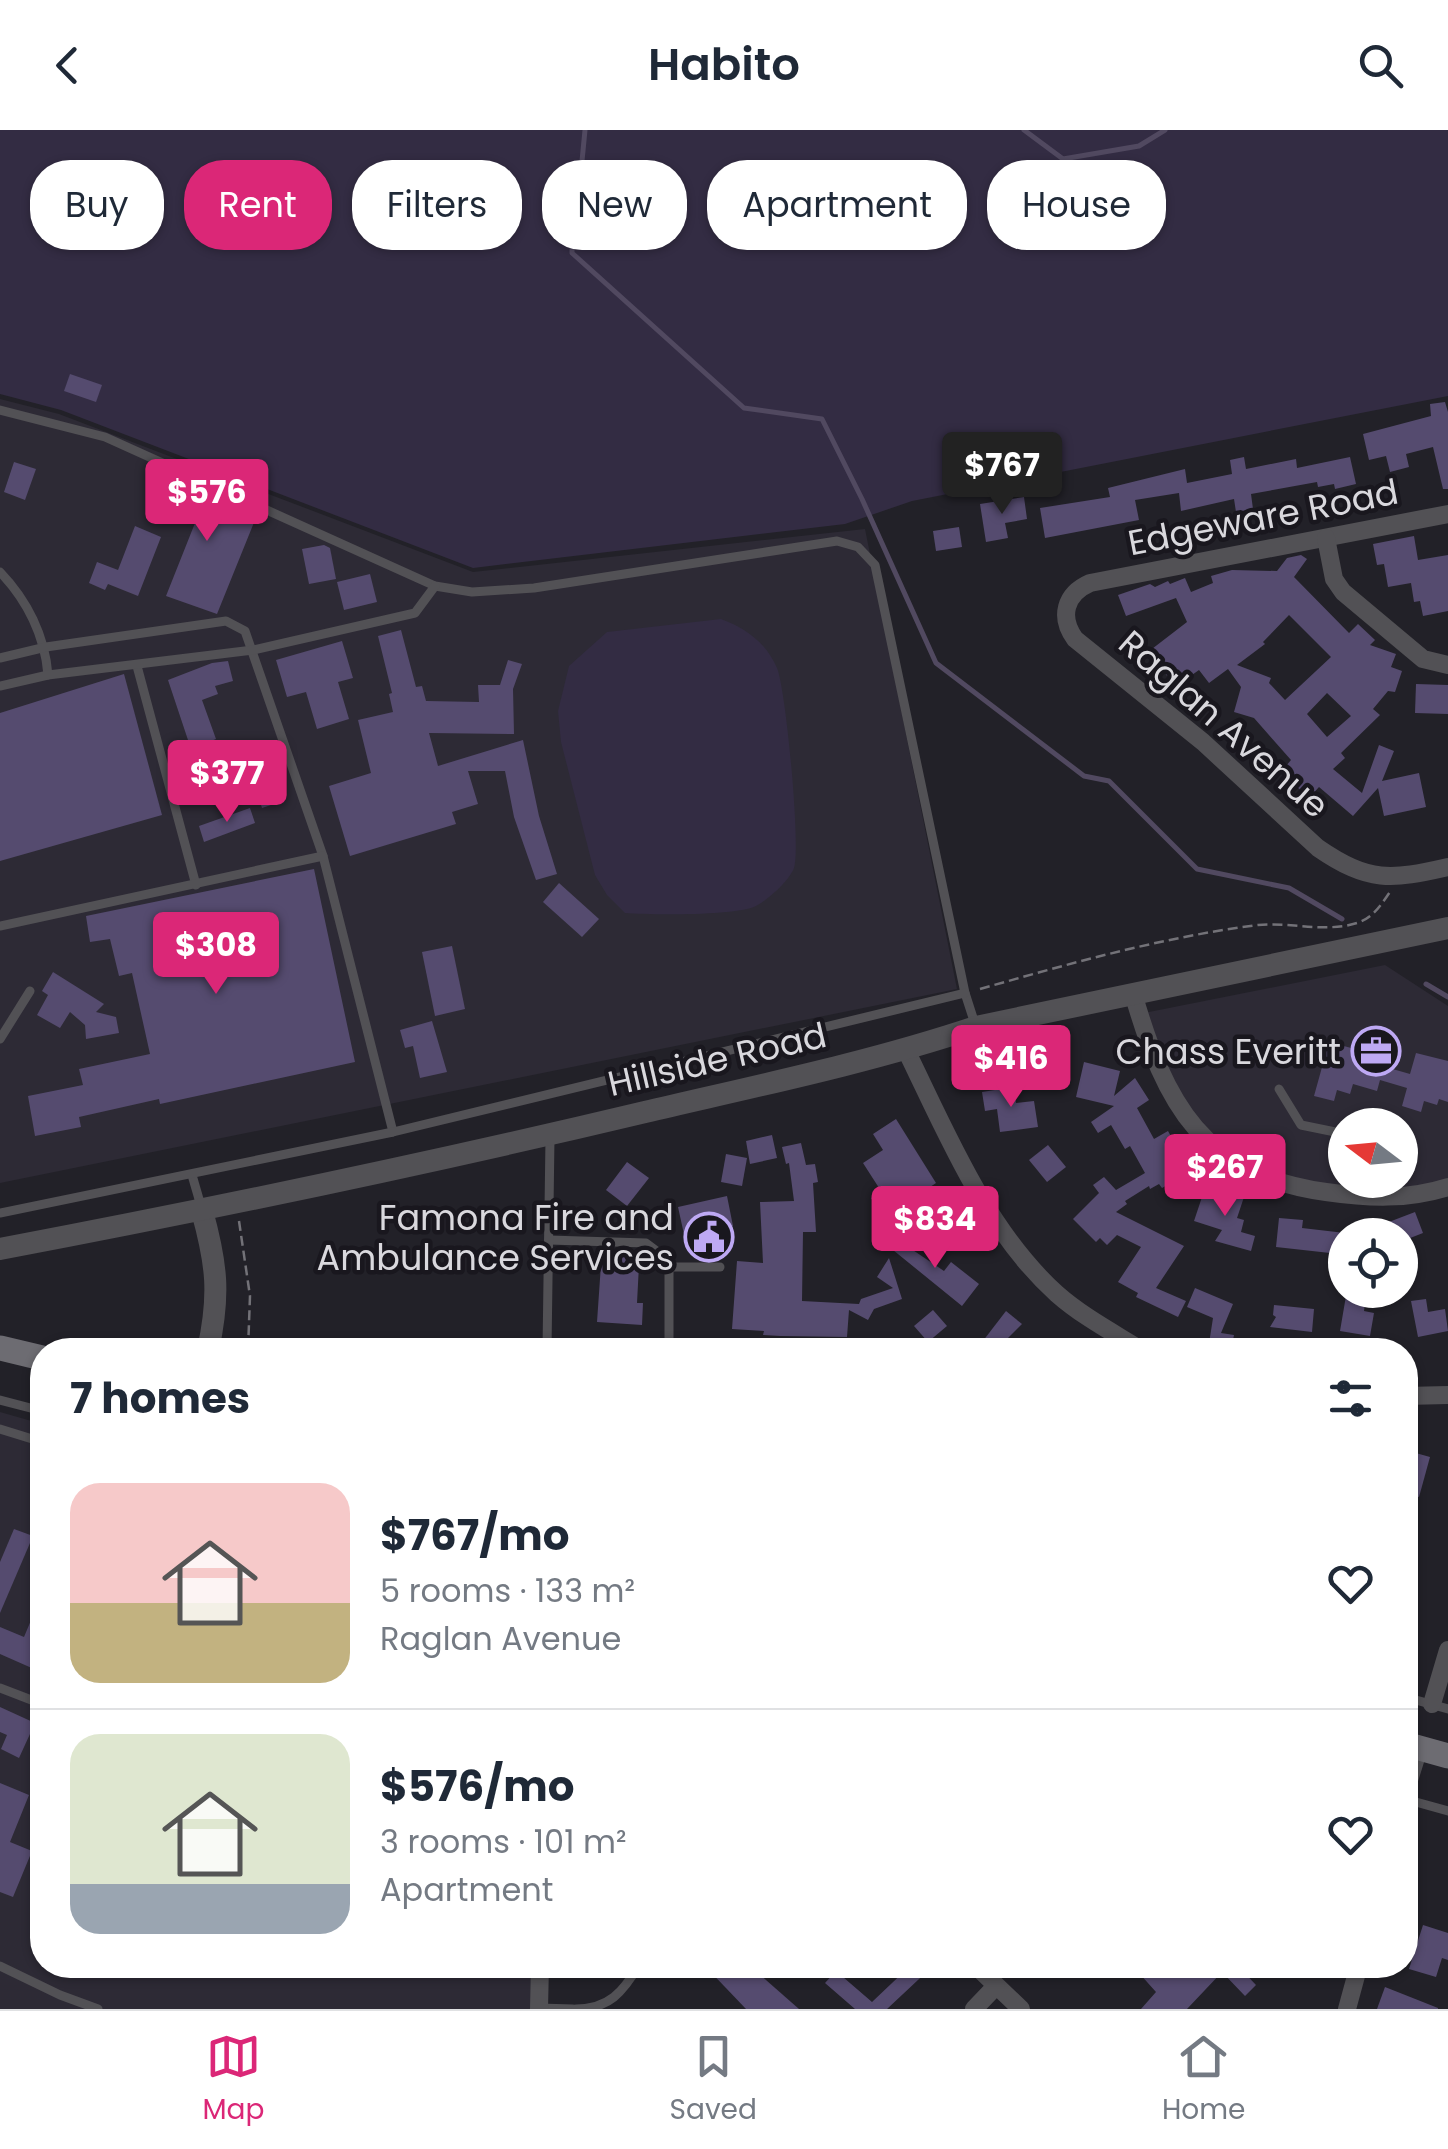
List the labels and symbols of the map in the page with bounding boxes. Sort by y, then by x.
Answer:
pin: $767 [943,432,1061,517]
pin: $576 [148,459,266,544]
street label: Edgeware Road [1124,467,1402,567]
street label: Raglan Avenue [1108,619,1340,829]
pin: $377 [168,740,286,825]
pin: $308 [157,912,275,997]
street label: Hillside Road [603,1010,831,1108]
pin: $416 [952,1025,1070,1110]
office icon: Chass Everitt [1350,1025,1402,1077]
place label: Chass Everitt [1116,1027,1341,1076]
north arrow [1328,1108,1418,1198]
pin: $267 [1166,1134,1284,1219]
pin: $834 [876,1186,994,1271]
place label: Famona Fire and Ambulance Services [317,1193,674,1282]
public building icon: Famona Fire and Ambulance Services [683,1211,735,1263]

